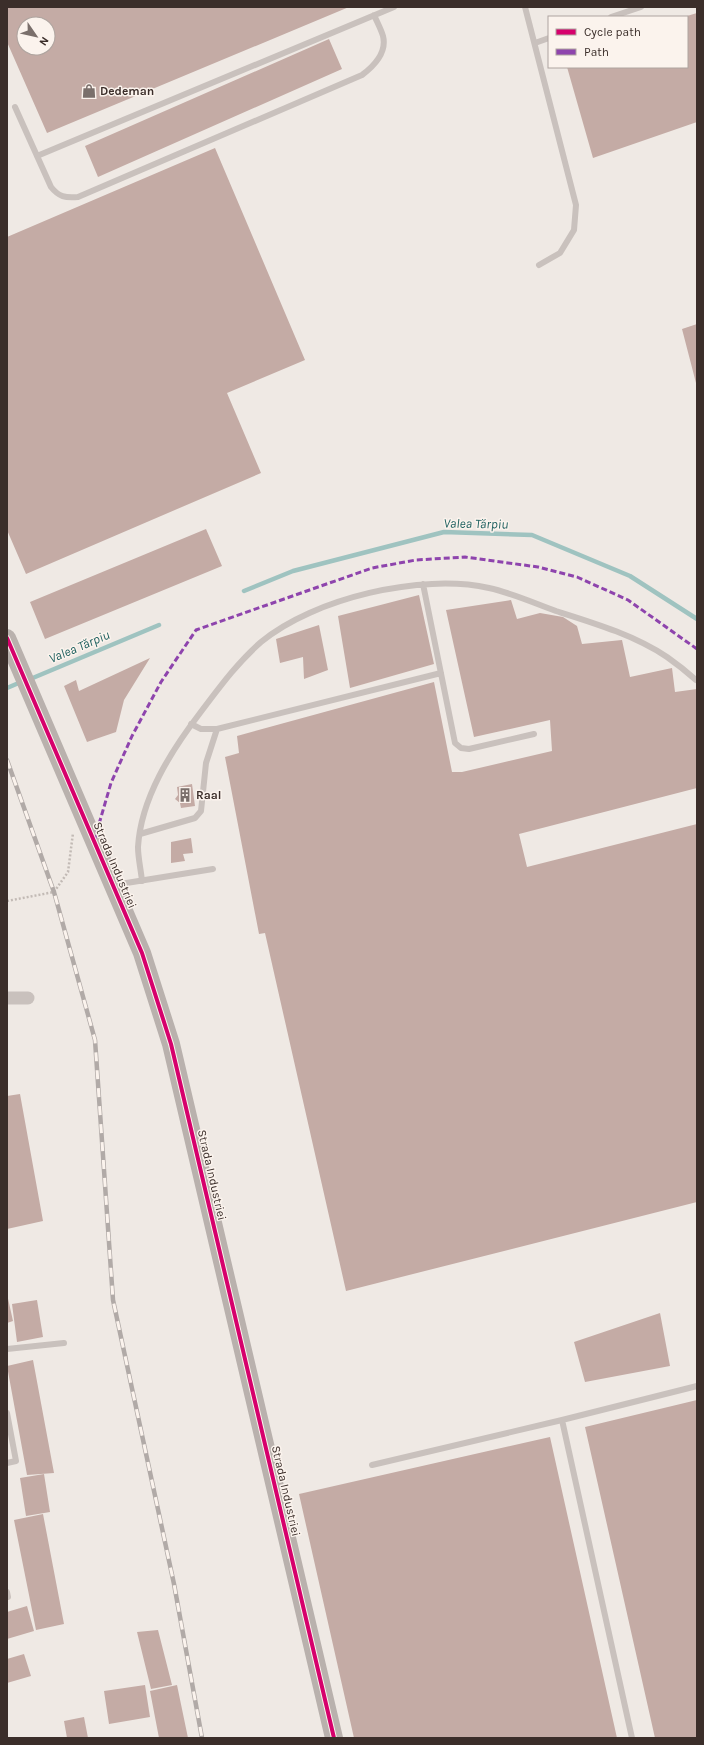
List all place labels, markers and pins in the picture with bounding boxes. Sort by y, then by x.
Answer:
shop icon: Dedeman [81,83,97,99]
place label: Dedeman [100,84,154,98]
building icon: Raal [177,787,193,803]
place label: Raal [196,788,221,802]

